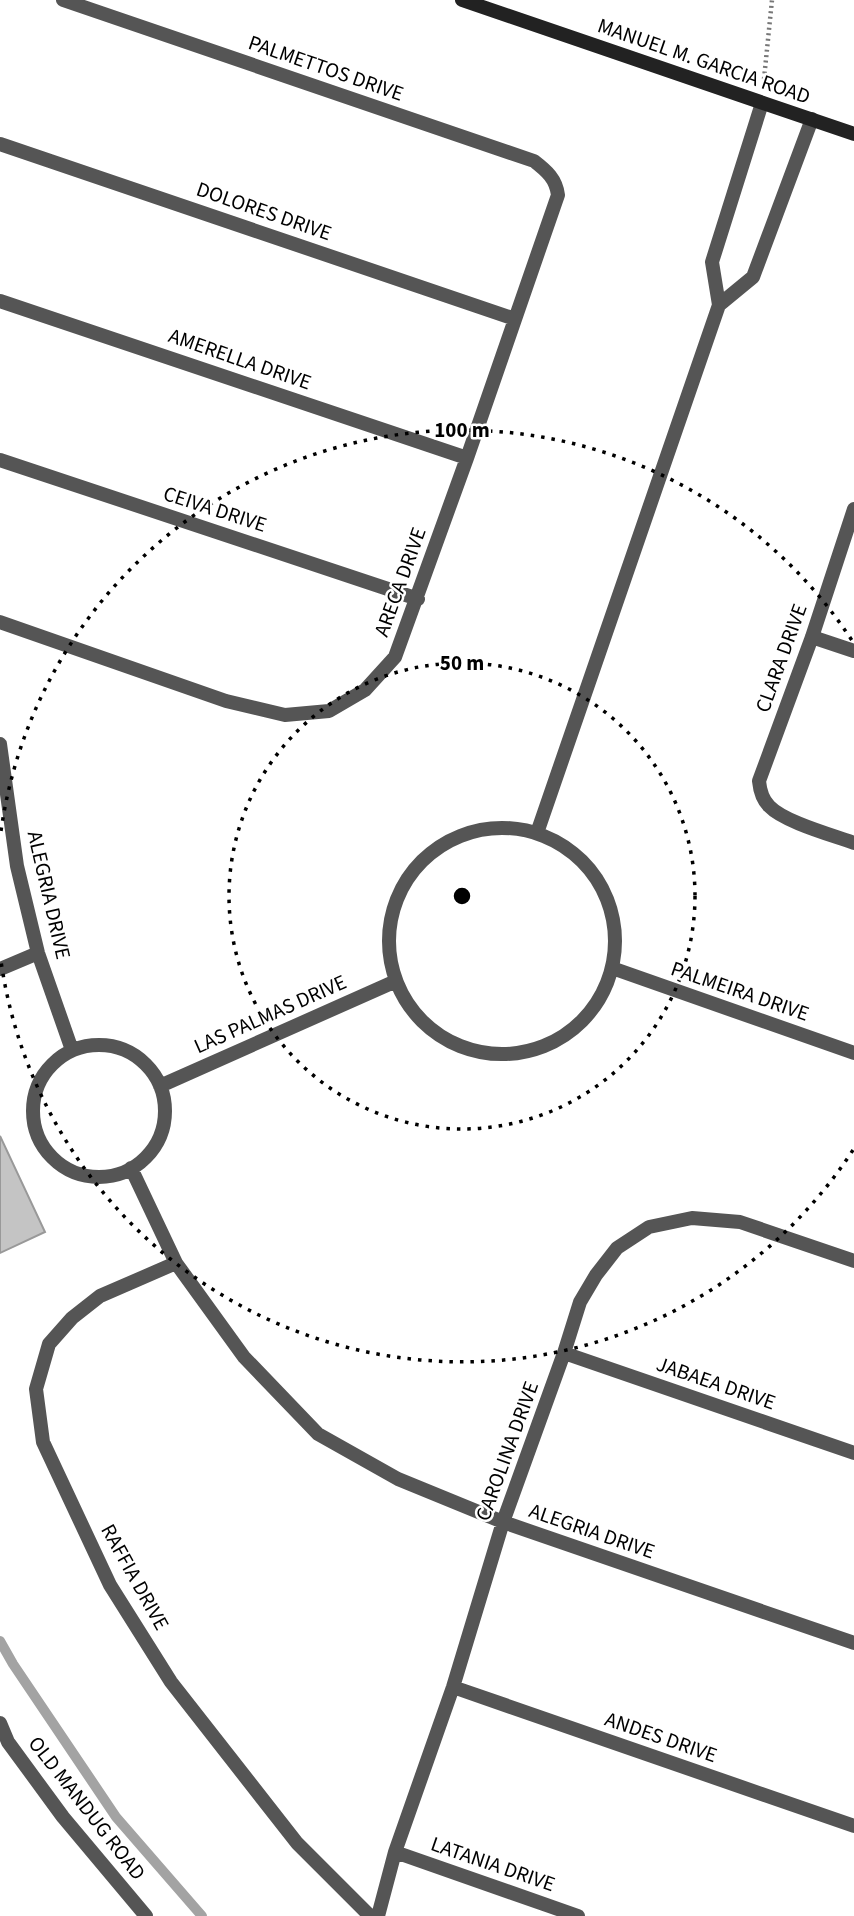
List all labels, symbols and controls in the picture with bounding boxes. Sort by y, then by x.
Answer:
street label: MANUEL M. GARCIA ROAD [594,10,814,112]
street label: PALMETTOS DRIVE [244,27,408,109]
street label: DOLORES DRIVE [192,174,336,248]
street label: AMERELLA DRIVE [165,321,315,397]
text: 100 m [434,415,490,445]
street label: CEIVA DRIVE [159,478,271,540]
street label: ARECA DRIVE [366,523,434,641]
street label: CLARA DRIVE [748,600,814,716]
text: 50 m [440,648,484,678]
street label: ALEGRIA DRIVE [20,828,78,962]
centre of rings [450,884,474,908]
street label: PALMEIRA DRIVE [667,953,813,1029]
street label: LAS PALMAS DRIVE [189,967,351,1061]
street label: JABAEA DRIVE [652,1349,780,1417]
street label: CAROLINA DRIVE [468,1377,546,1525]
street label: ALEGRIA DRIVE [525,1495,659,1567]
street label: RAFFIA DRIVE [93,1518,177,1636]
street label: ANDES DRIVE [601,1704,721,1770]
street label: OLD MANDUG ROAD [21,1730,153,1886]
street label: LATANIA DRIVE [427,1829,559,1899]

